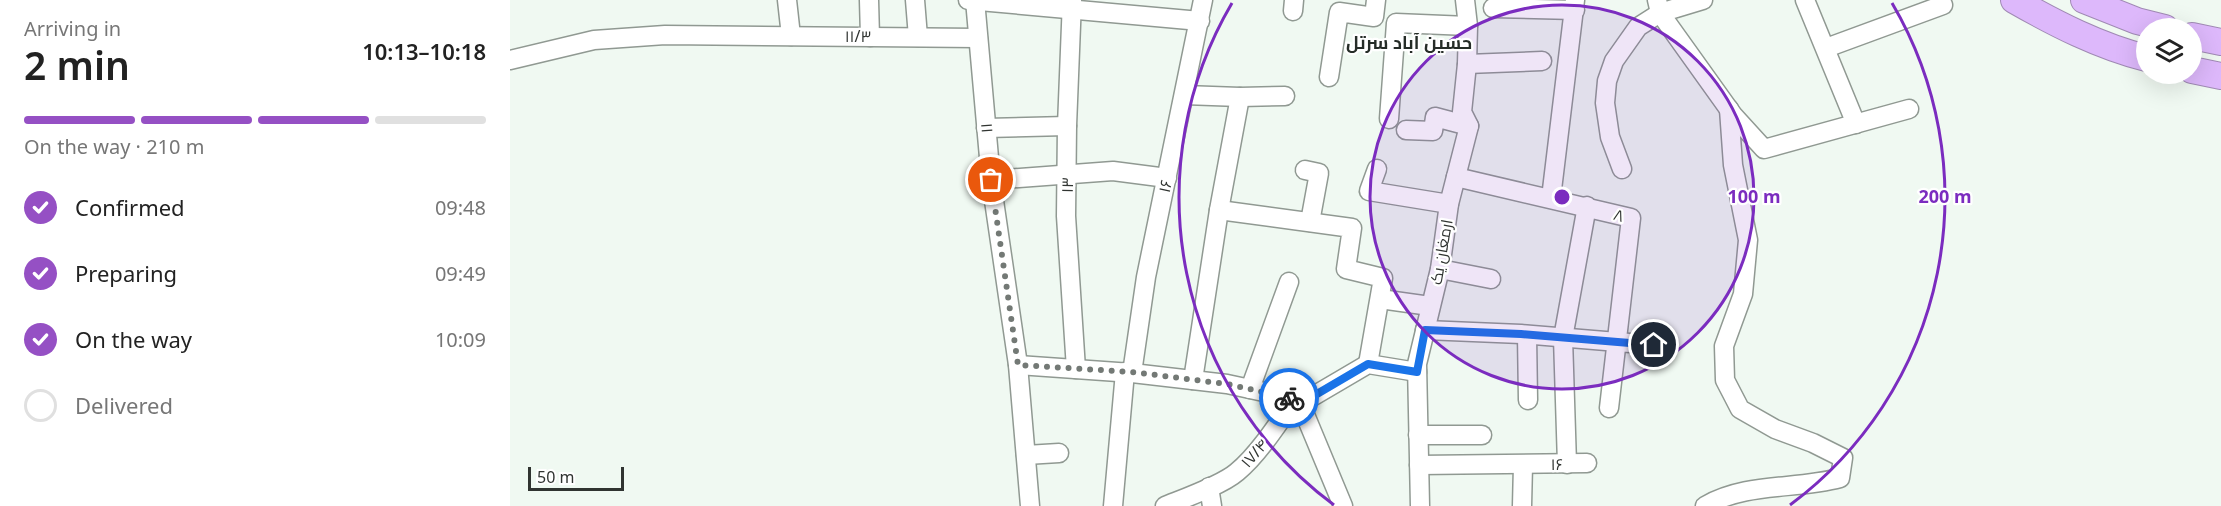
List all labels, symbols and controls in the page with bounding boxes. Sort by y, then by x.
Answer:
text: Arriving in [24,15,121,42]
map controls [2136,18,2202,84]
button: layers [2136,18,2202,84]
street label: ۱۱/۳ [845,25,871,47]
district label: حسین آباد سرتل [1346,30,1472,54]
text: 10:13–10:18 [362,36,486,66]
text: 2 min [24,38,130,91]
street label: ۱۱ [975,122,997,134]
text: On the way · 210 m [24,133,204,160]
pin [965,154,1016,205]
icon: bag [974,163,1007,196]
street label: ۱۳ [1056,177,1078,193]
street label: ۱۶ [1153,178,1177,194]
text: 100 m [1727,184,1781,208]
text: 200 m [1918,184,1972,208]
centre of rings [1552,187,1572,207]
icon: check [24,191,57,224]
text: Confirmed [75,192,185,222]
text: 09:48 [435,194,486,221]
street label: ۸ [1611,203,1627,227]
street label: ارمغان یک [1424,218,1458,286]
icon: check [24,257,57,290]
text: Preparing [75,258,177,288]
text: 09:49 [435,260,486,287]
pin [1628,319,1679,370]
icon: check [24,323,57,356]
text: On the way [75,324,192,354]
text: 10:09 [435,326,486,353]
icon: home [1637,328,1670,361]
courier [1259,368,1319,428]
icon: bike [1273,382,1306,415]
text: Delivered [75,390,173,420]
street label: ۱۷/۴ [1235,434,1273,472]
street label: ۱۶ [1551,453,1563,475]
scale bar [528,464,624,492]
text: 50 m [537,466,574,488]

